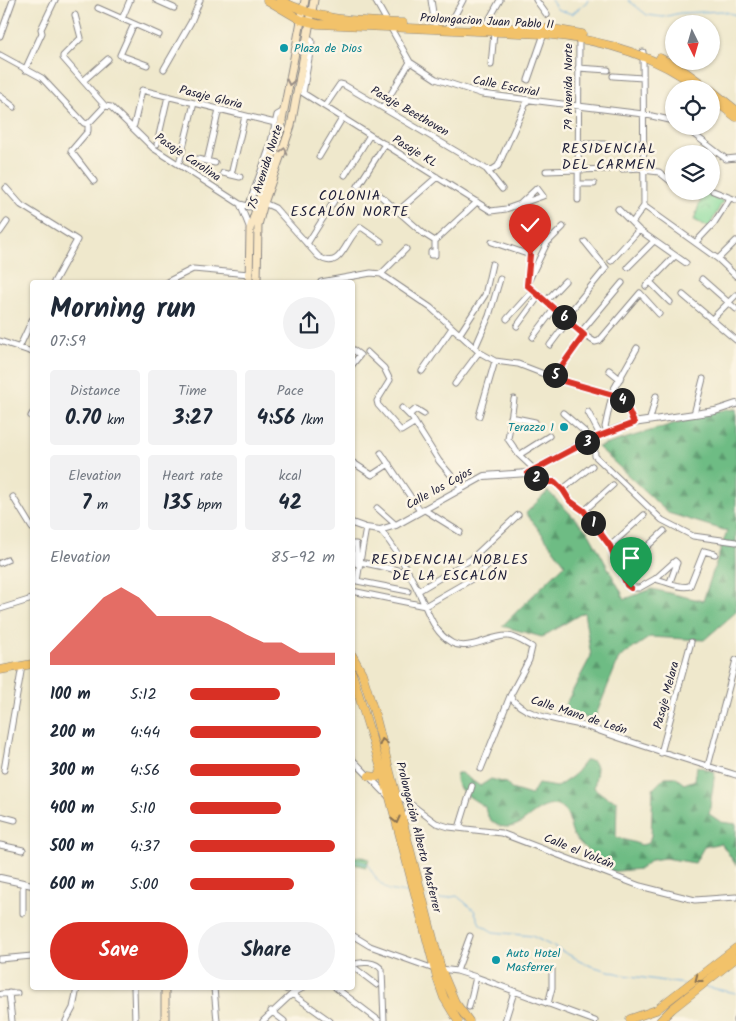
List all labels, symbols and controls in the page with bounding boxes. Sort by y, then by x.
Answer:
street label: Prolongacion Juan Pablo II [419,9,555,35]
north arrow [665,15,720,70]
map controls [665,15,720,200]
place label: Plaza de Dios [294,39,362,58]
marker: Plaza de Dios [278,42,290,54]
street label: 79 Avenida Norte [559,43,578,131]
street label: Calle Escorial [471,71,541,102]
one-way arrow [285,78,296,87]
street label: Pasaje Gloria [177,80,245,115]
button: locate [665,80,720,135]
street label: Pasaje Beethoven [367,81,453,142]
street label: 75 Avenida Norte [243,122,288,212]
street label: Pasaje Carolina [151,128,225,187]
street label: Pasaje KL [389,130,441,173]
district label: RESIDENCIAL DEL CARMEN [562,138,656,176]
button: layers [665,145,720,200]
one-way arrow [278,147,288,156]
district label: COLONIA ESCALÓN NORTE [291,185,409,223]
pin [509,204,551,255]
icon: check [516,211,544,239]
text: Morning run [50,287,196,332]
button: share [283,297,335,349]
pin: 6 [552,304,576,330]
text: 6 [561,306,568,328]
text: 07:59 [50,329,86,354]
pin: 5 [542,362,568,388]
text: 5 [552,364,559,386]
text: Distance [70,380,120,402]
text: Time [178,380,207,402]
text: Pace [277,380,304,402]
pin: 4 [610,388,634,412]
text: 4 [619,389,626,411]
text: 0.70 [65,402,101,435]
text: 3:27 [173,402,212,435]
text: 4:56 [257,402,295,435]
text: km [101,409,125,431]
text: /km [295,409,324,431]
place label: Terazzo 1 [508,418,554,437]
marker: Terazzo 1 [558,421,570,433]
pin: 3 [574,430,600,454]
text: 3 [584,431,591,453]
street label: Calle los Cojos [403,462,476,515]
text: Elevation [68,465,121,487]
text: Heart rate [162,465,223,487]
text: kcal [279,465,302,487]
pin: 2 [524,466,548,490]
text: 2 [532,467,541,489]
text: 7 [81,487,91,520]
text: 135 [163,487,191,520]
text: 42 [278,487,302,520]
text: m [91,494,108,516]
text: bpm [191,494,222,516]
pin: 1 [580,510,606,536]
text: 1 [591,512,596,534]
pin [610,537,652,588]
icon: arrive [617,544,645,572]
text: Elevation [50,545,111,570]
text: 85–92 m [271,545,335,570]
district label: RESIDENCIAL NOBLES DE LA ESCALÓN [371,549,529,587]
street label: Pasaje Melara [648,659,685,731]
text: 100 m [50,682,91,707]
text: 5:12 [130,682,157,707]
street label: Calle Mano de León [528,691,630,740]
text: 200 m [50,720,95,745]
text: 4:44 [130,720,160,745]
one-way arrow [378,738,389,747]
text: 300 m [50,758,94,783]
text: 4:56 [130,758,160,783]
street label: Prolongación Alberto Masferrer [391,760,447,916]
text: 400 m [50,796,94,821]
text: 5:10 [130,796,156,821]
one-way arrow [390,816,401,825]
street label: Calle el Volcán [541,829,617,874]
text: 500 m [50,834,94,859]
text: 4:37 [130,834,159,859]
text: 600 m [50,872,94,897]
text: 5:00 [130,872,159,897]
button: Save [50,922,188,980]
button: Share [198,922,335,980]
place label: Auto Hotel Masferrer [506,944,560,977]
marker: Auto Hotel Masferrer [490,954,502,966]
one-way arrow [695,973,704,981]

